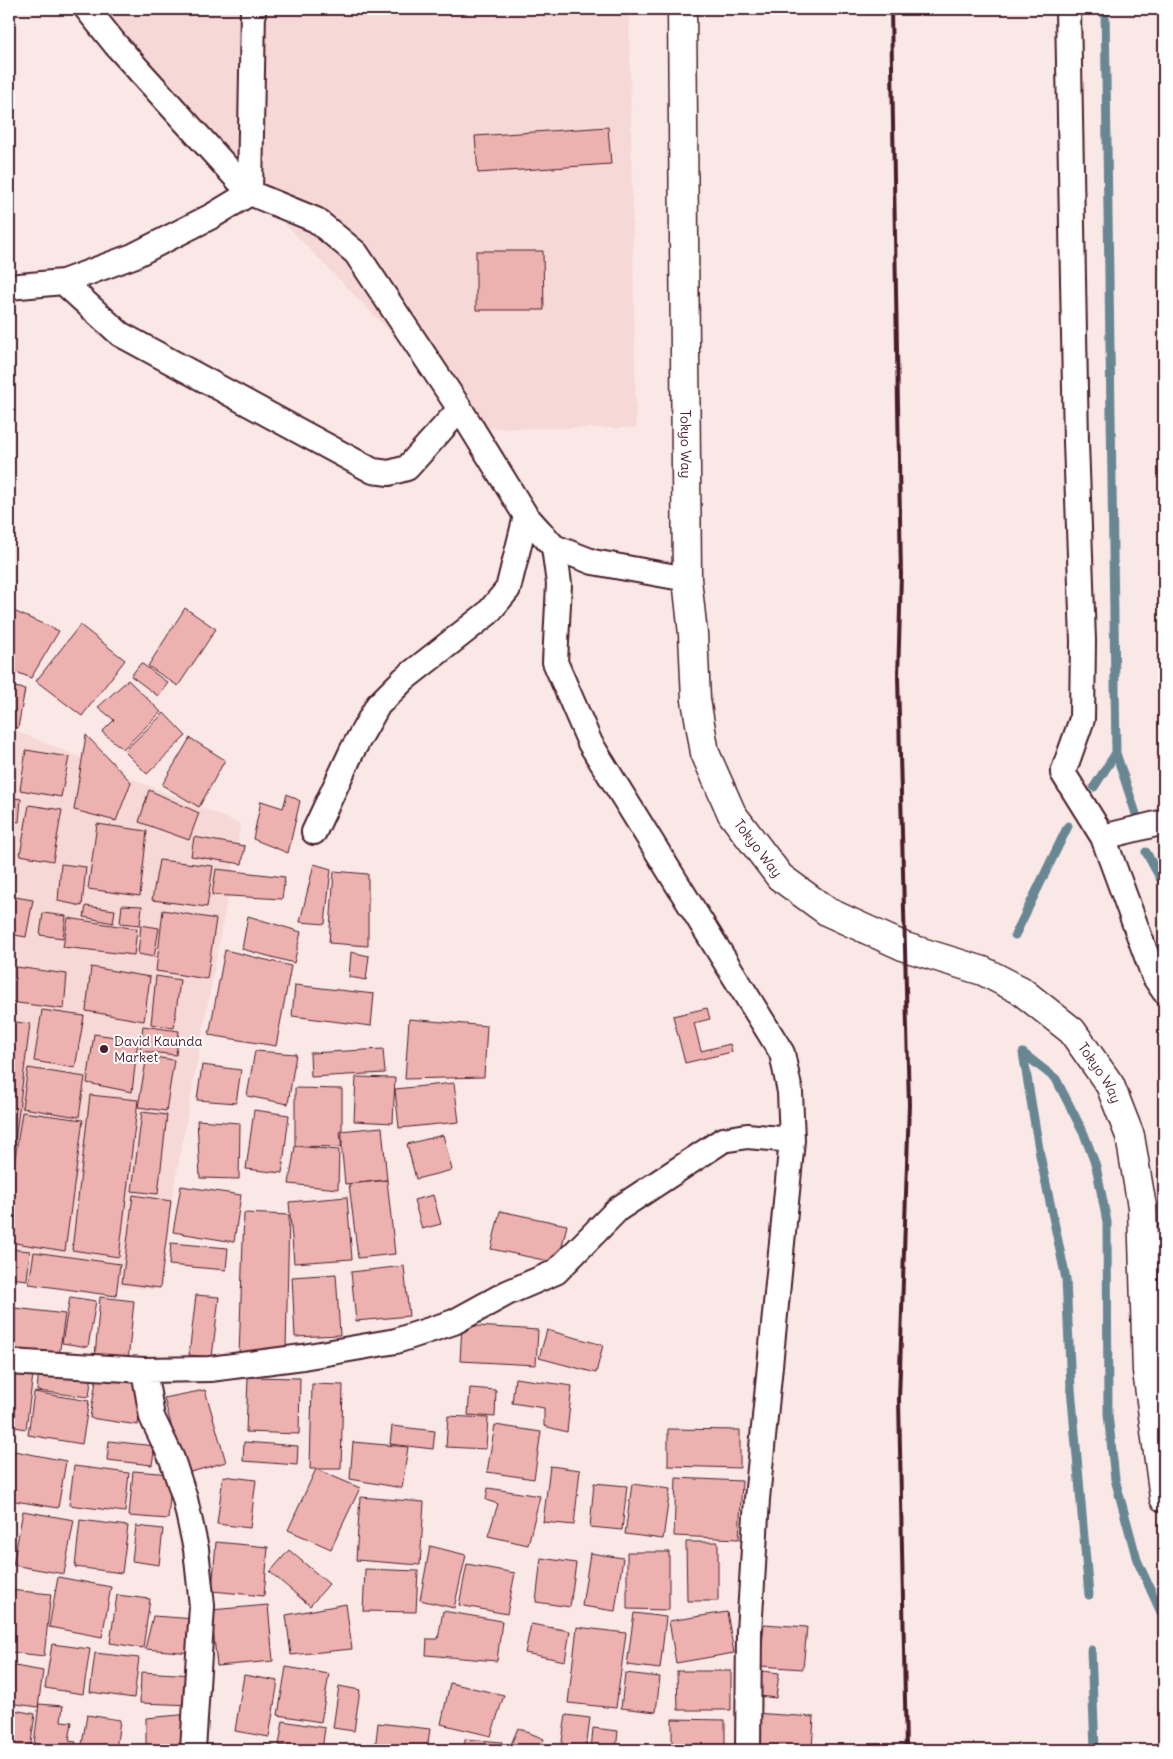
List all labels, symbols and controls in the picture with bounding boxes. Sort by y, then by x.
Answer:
street label: Tokyo Way [677,410,695,478]
street label: Tokyo Way [730,815,786,881]
place label: David Kaunda Market [114,1032,202,1066]
street label: Tokyo Way [1074,1039,1125,1106]
marker: David Kaunda Market [98,1043,110,1055]

